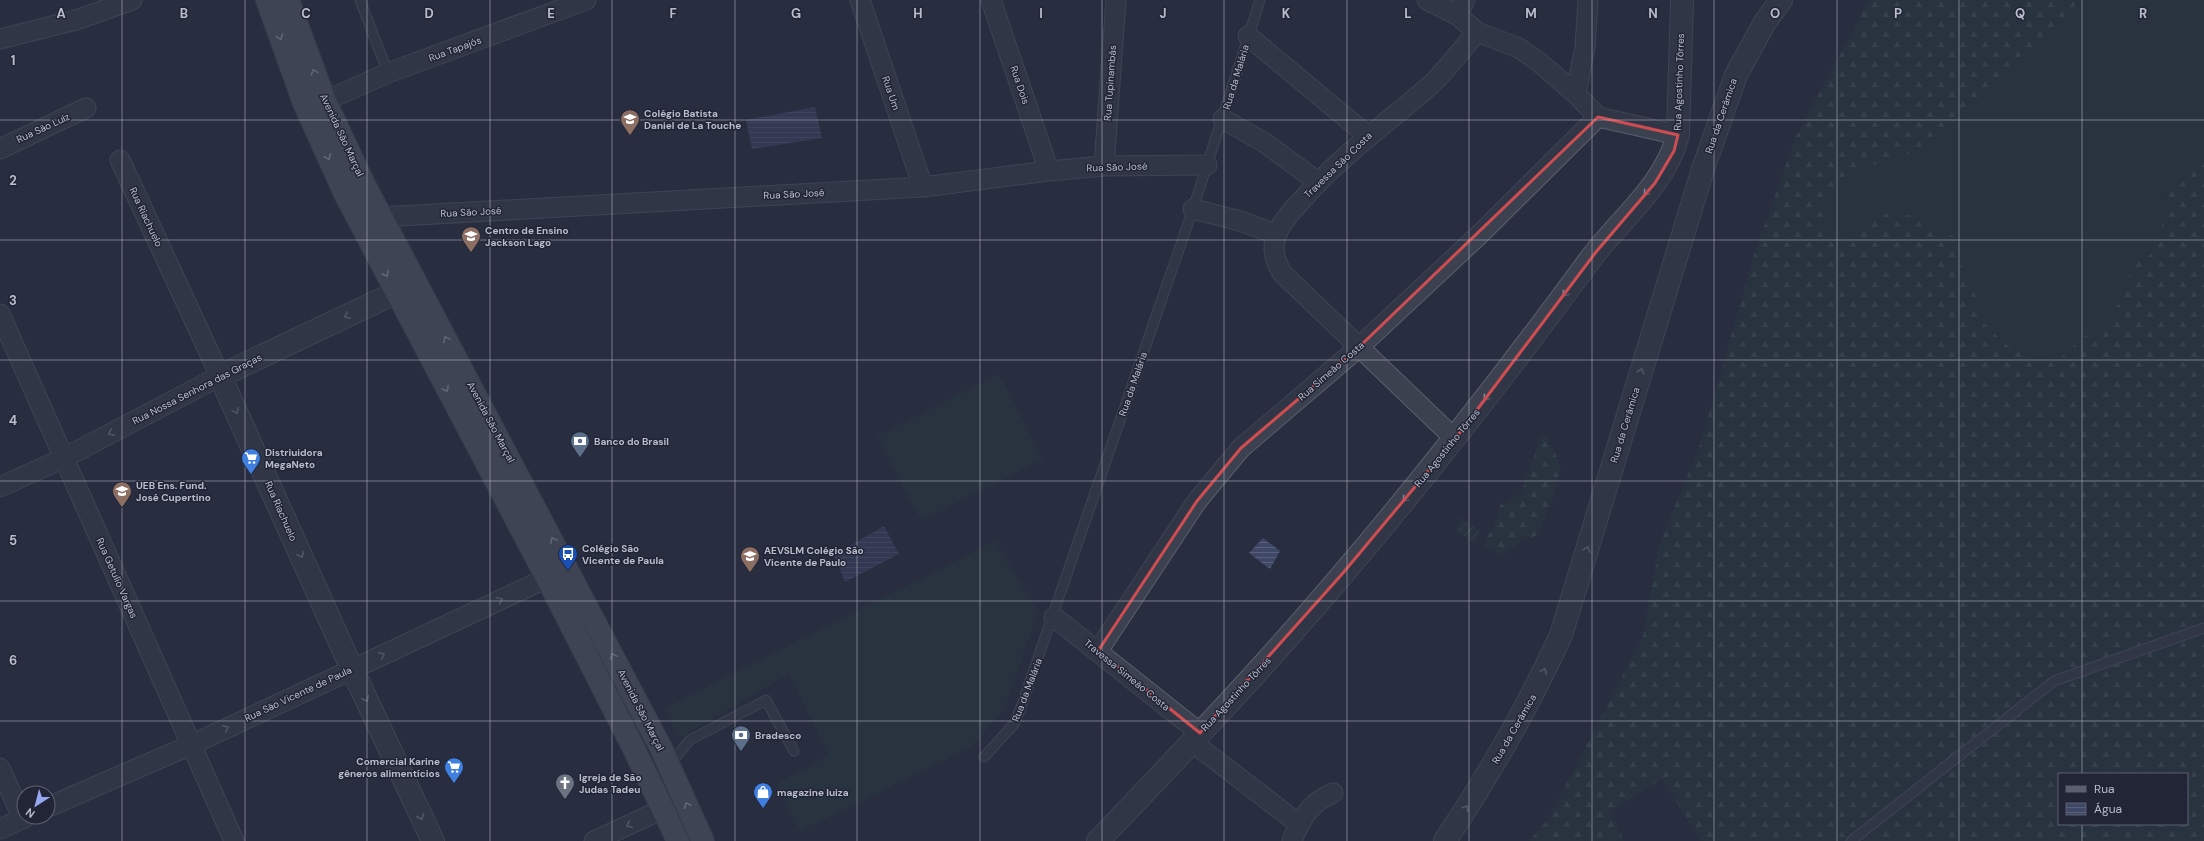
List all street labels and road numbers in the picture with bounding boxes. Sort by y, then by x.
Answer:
street label: Rua Tapajós [427,33,483,65]
street label: Rua Agostinho Tôrres [1671,33,1687,131]
street label: Rua da Malária [1220,43,1252,111]
street label: Rua Tupinambás [1101,45,1119,121]
street label: Rua Dois [1007,64,1033,106]
street label: Rua Um [879,74,903,112]
street label: Rua da Cerâmica [1702,77,1740,155]
street label: Avenida São Marçal [317,92,367,178]
street label: Rua São Luíz [14,110,72,146]
street label: Travessa São Costa [1301,129,1375,201]
street label: Rua São José [1086,159,1148,175]
street label: Rua Riachuelo [126,185,166,249]
street label: Rua São José [763,186,825,202]
street label: Rua São José [440,204,502,220]
street label: Rua Simeão Costa [1295,339,1367,403]
street label: Rua da Malária [1116,350,1150,418]
street label: Rua Nossa Senhora das Graças [130,351,264,427]
street label: Avenida São Marçal [464,379,518,465]
street label: Rua da Cerâmica [1607,386,1643,464]
street label: Rua Agostinho Tôrres [1411,406,1483,490]
street label: Rua Riachuelo [262,479,300,543]
street label: Rua Getulio Vargas [93,536,141,620]
street label: Travessa Simeão Costa [1081,636,1173,714]
street label: Rua Agostinho Tôrres [1198,654,1274,734]
street label: Rua da Malária [1009,656,1045,724]
street label: Rua São Vicente de Paula [242,663,354,725]
street label: Avenida São Marçal [615,667,667,753]
street label: Rua da Cerâmica [1489,692,1539,766]

